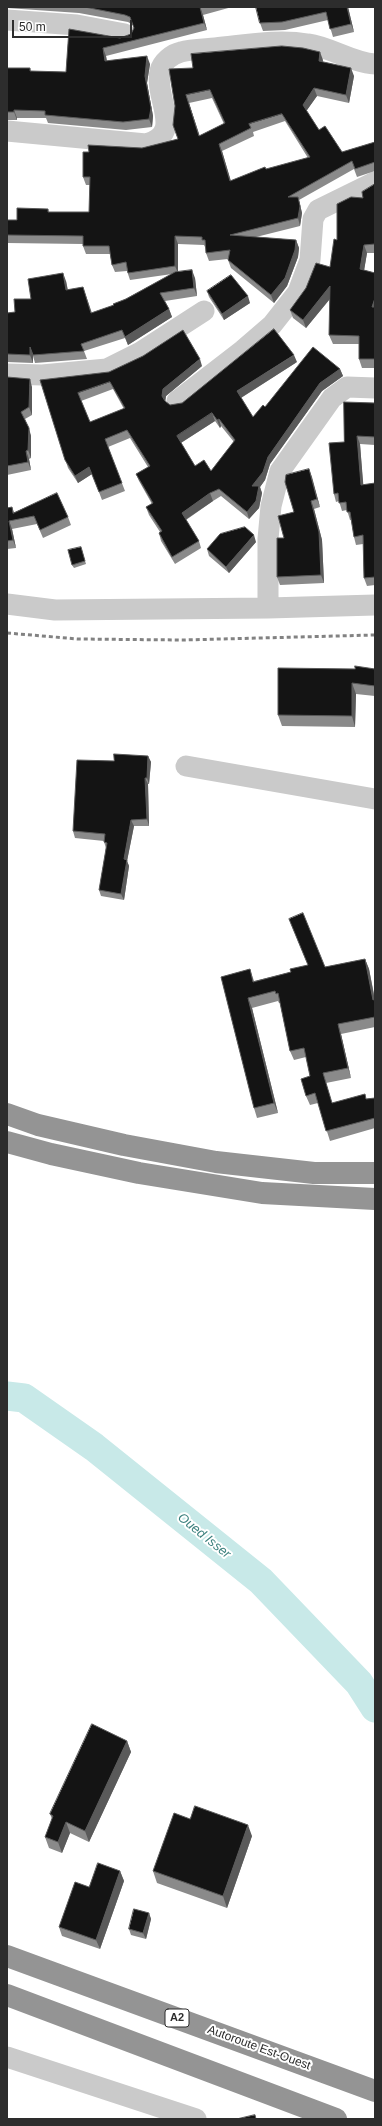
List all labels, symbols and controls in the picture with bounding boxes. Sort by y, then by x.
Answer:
scale bar [14,12,134,38]
text: 50 m [19,20,46,34]
water label: Oued Isser [174,1510,234,1562]
road number: A2 [165,2009,189,2027]
street label: Autoroute Est-Ouest [205,2023,313,2073]

